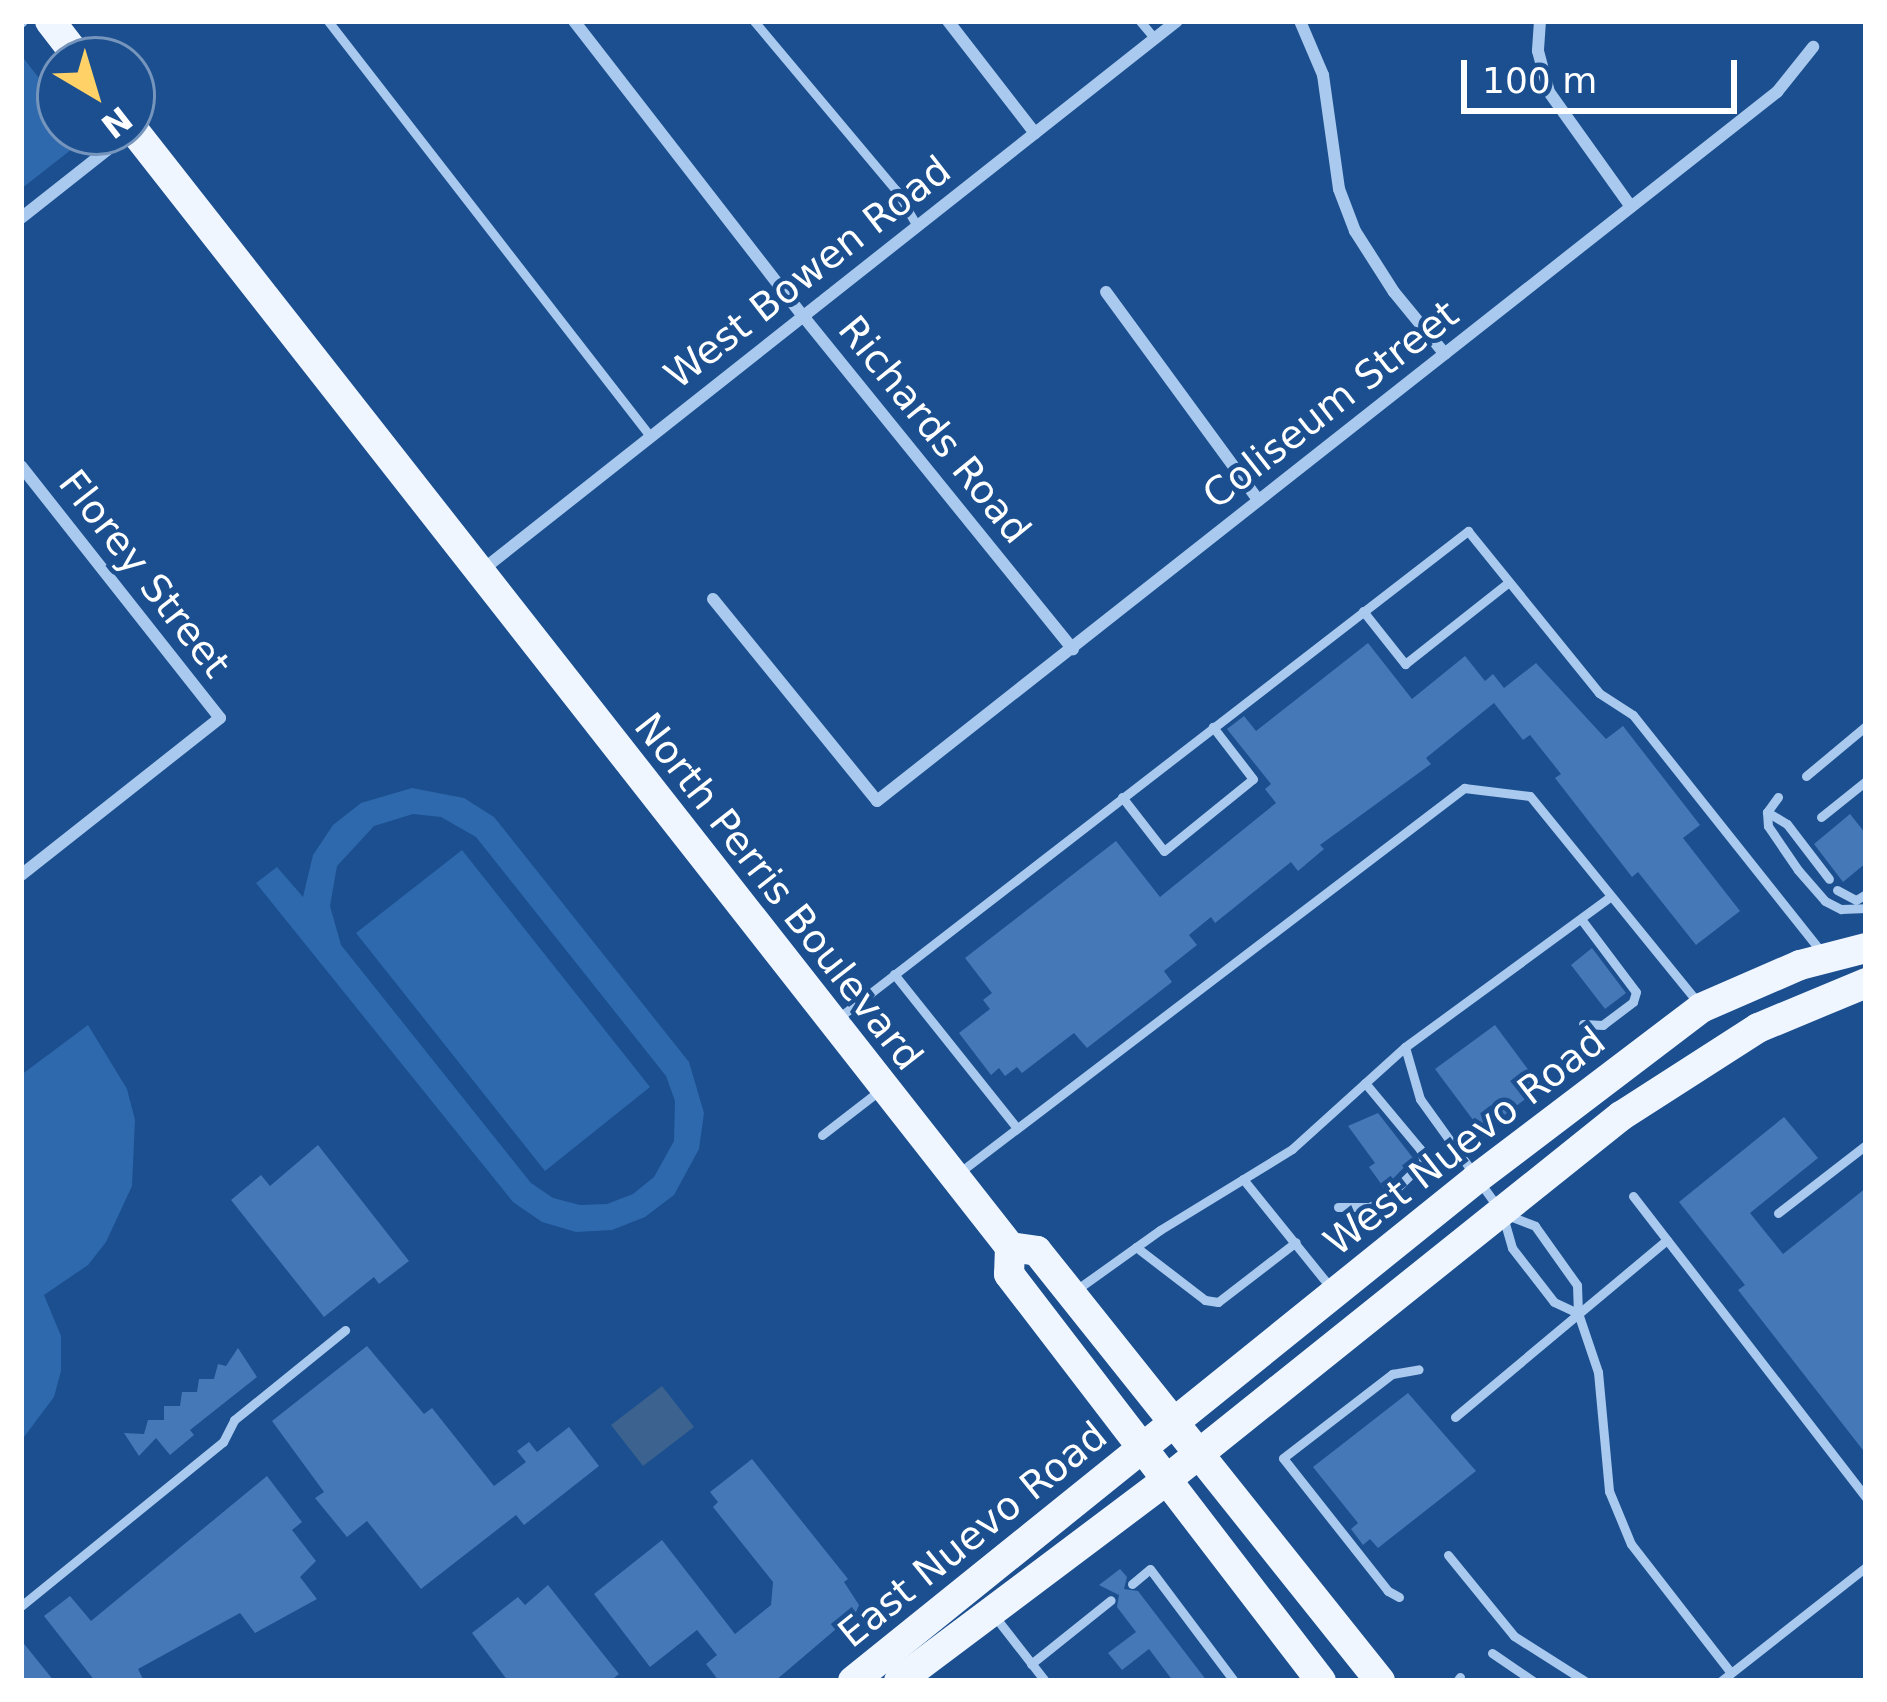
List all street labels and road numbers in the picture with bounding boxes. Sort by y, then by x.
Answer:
street label: West Bowen Road [656,147,960,399]
street label: Coliseum Street [1194,291,1468,519]
street label: Richards Road [828,307,1040,553]
street label: Florey Street [49,461,239,687]
street label: North Perris Boulevard [624,704,932,1080]
street label: West Nuevo Road [1315,1018,1615,1266]
street label: East Nuevo Road [829,1412,1117,1658]

